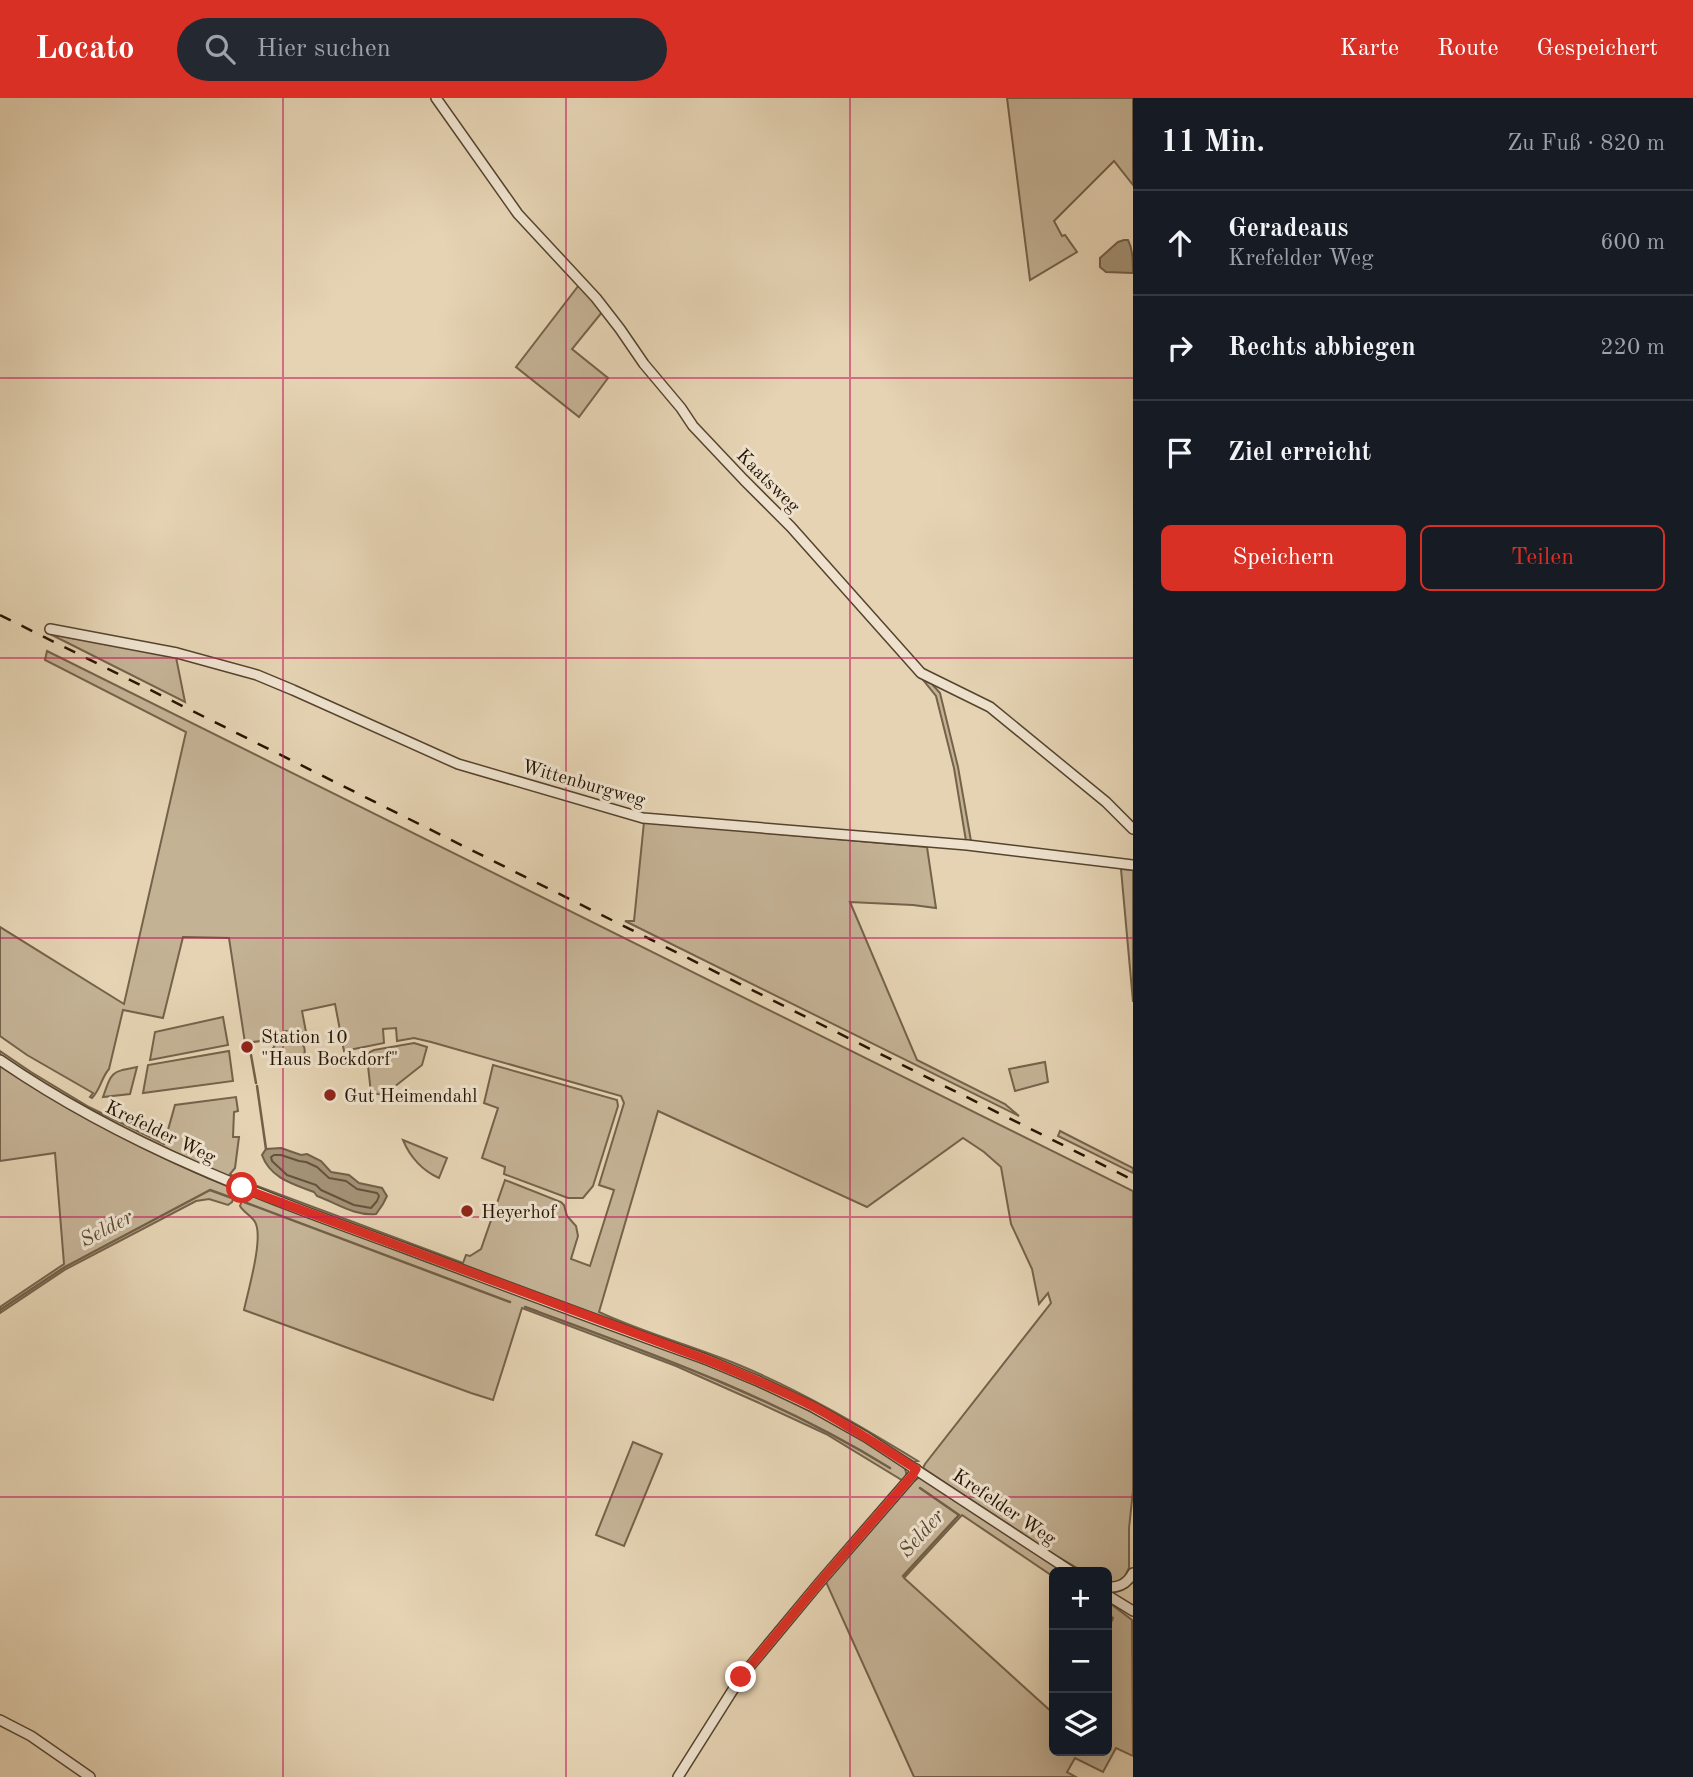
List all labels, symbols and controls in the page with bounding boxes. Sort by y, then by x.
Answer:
search box [177,18,667,81]
icon: search [201,30,239,68]
text: Locato [35,33,135,66]
text: Hier suchen [257,36,391,62]
text: Karte [1340,37,1399,61]
text: Route [1437,37,1499,61]
text: Gespeichert [1537,37,1658,61]
text: 11 Min. [1161,128,1265,158]
text: Zu Fuß · 820 m [1507,132,1665,155]
text: Geradeaus [1228,216,1348,242]
icon: ahead [1161,224,1199,262]
text: 600 m [1600,231,1665,254]
text: Krefelder Weg [1228,247,1374,270]
icon: right [1161,329,1199,367]
text: Rechts abbiegen [1228,335,1416,361]
text: 220 m [1600,336,1665,359]
icon: arrive [1161,434,1199,472]
text: Ziel erreicht [1228,440,1371,466]
street label: Kaatsweg [732,446,803,518]
button: Speichern [1161,525,1406,591]
button: Teilen [1420,525,1665,591]
street label: Wittenburgweg [519,758,648,811]
place label: Station 10 "Haus Bockdorf" [261,1029,398,1070]
marker: Station 10 "Haus Bockdorf" [239,1039,255,1055]
marker: Gut Heimendahl [322,1087,338,1103]
place label: Gut Heimendahl [344,1088,478,1107]
street label: Krefelder Weg [102,1098,219,1168]
route start [226,1172,257,1203]
marker: Heyerhof [459,1203,475,1219]
place label: Heyerhof [481,1204,557,1223]
water label: Selder [77,1206,137,1252]
street label: Krefelder Weg [948,1467,1059,1550]
water label: Selder [895,1505,949,1562]
map controls [1049,1567,1112,1756]
button: + [1049,1567,1112,1630]
button: − [1049,1630,1112,1693]
route end [725,1661,756,1692]
button: layers [1049,1693,1112,1756]

